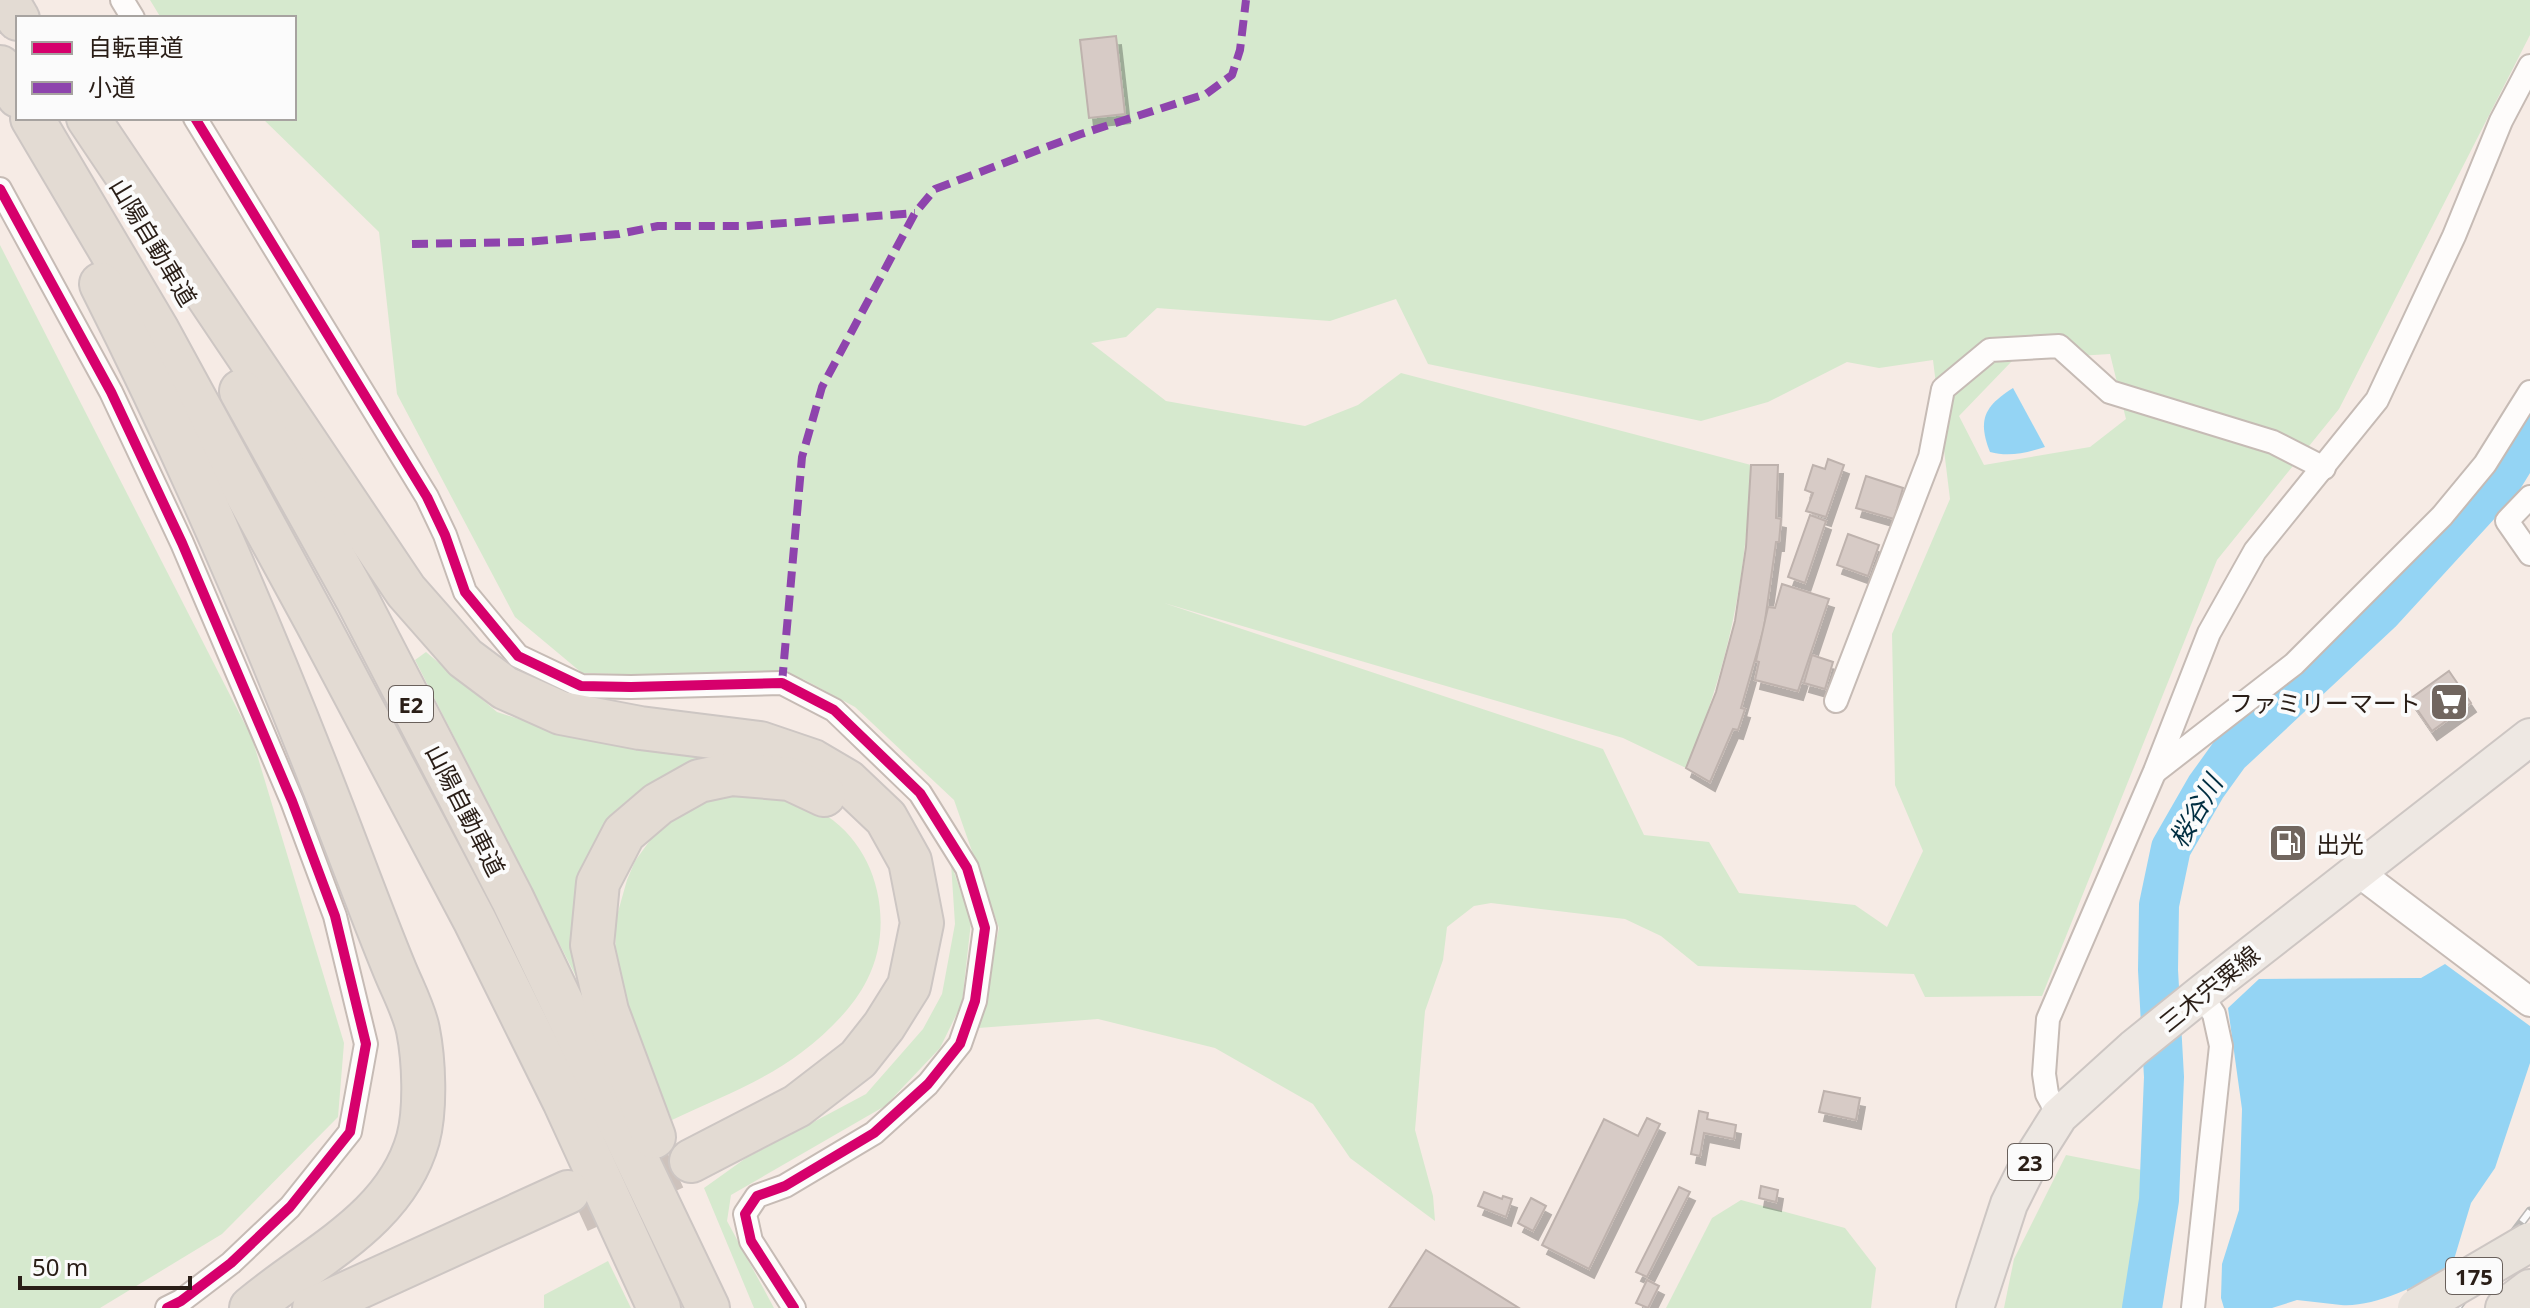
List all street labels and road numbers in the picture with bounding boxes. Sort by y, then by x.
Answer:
street label: 山陽自動車道 [103,172,205,312]
road number: E2 [389,686,433,722]
street label: 山陽自動車道 [419,738,513,882]
street label: 三木宍粟線 [2152,937,2266,1039]
road number: 23 [2008,1144,2052,1180]
road number: 175 [2446,1258,2502,1294]

